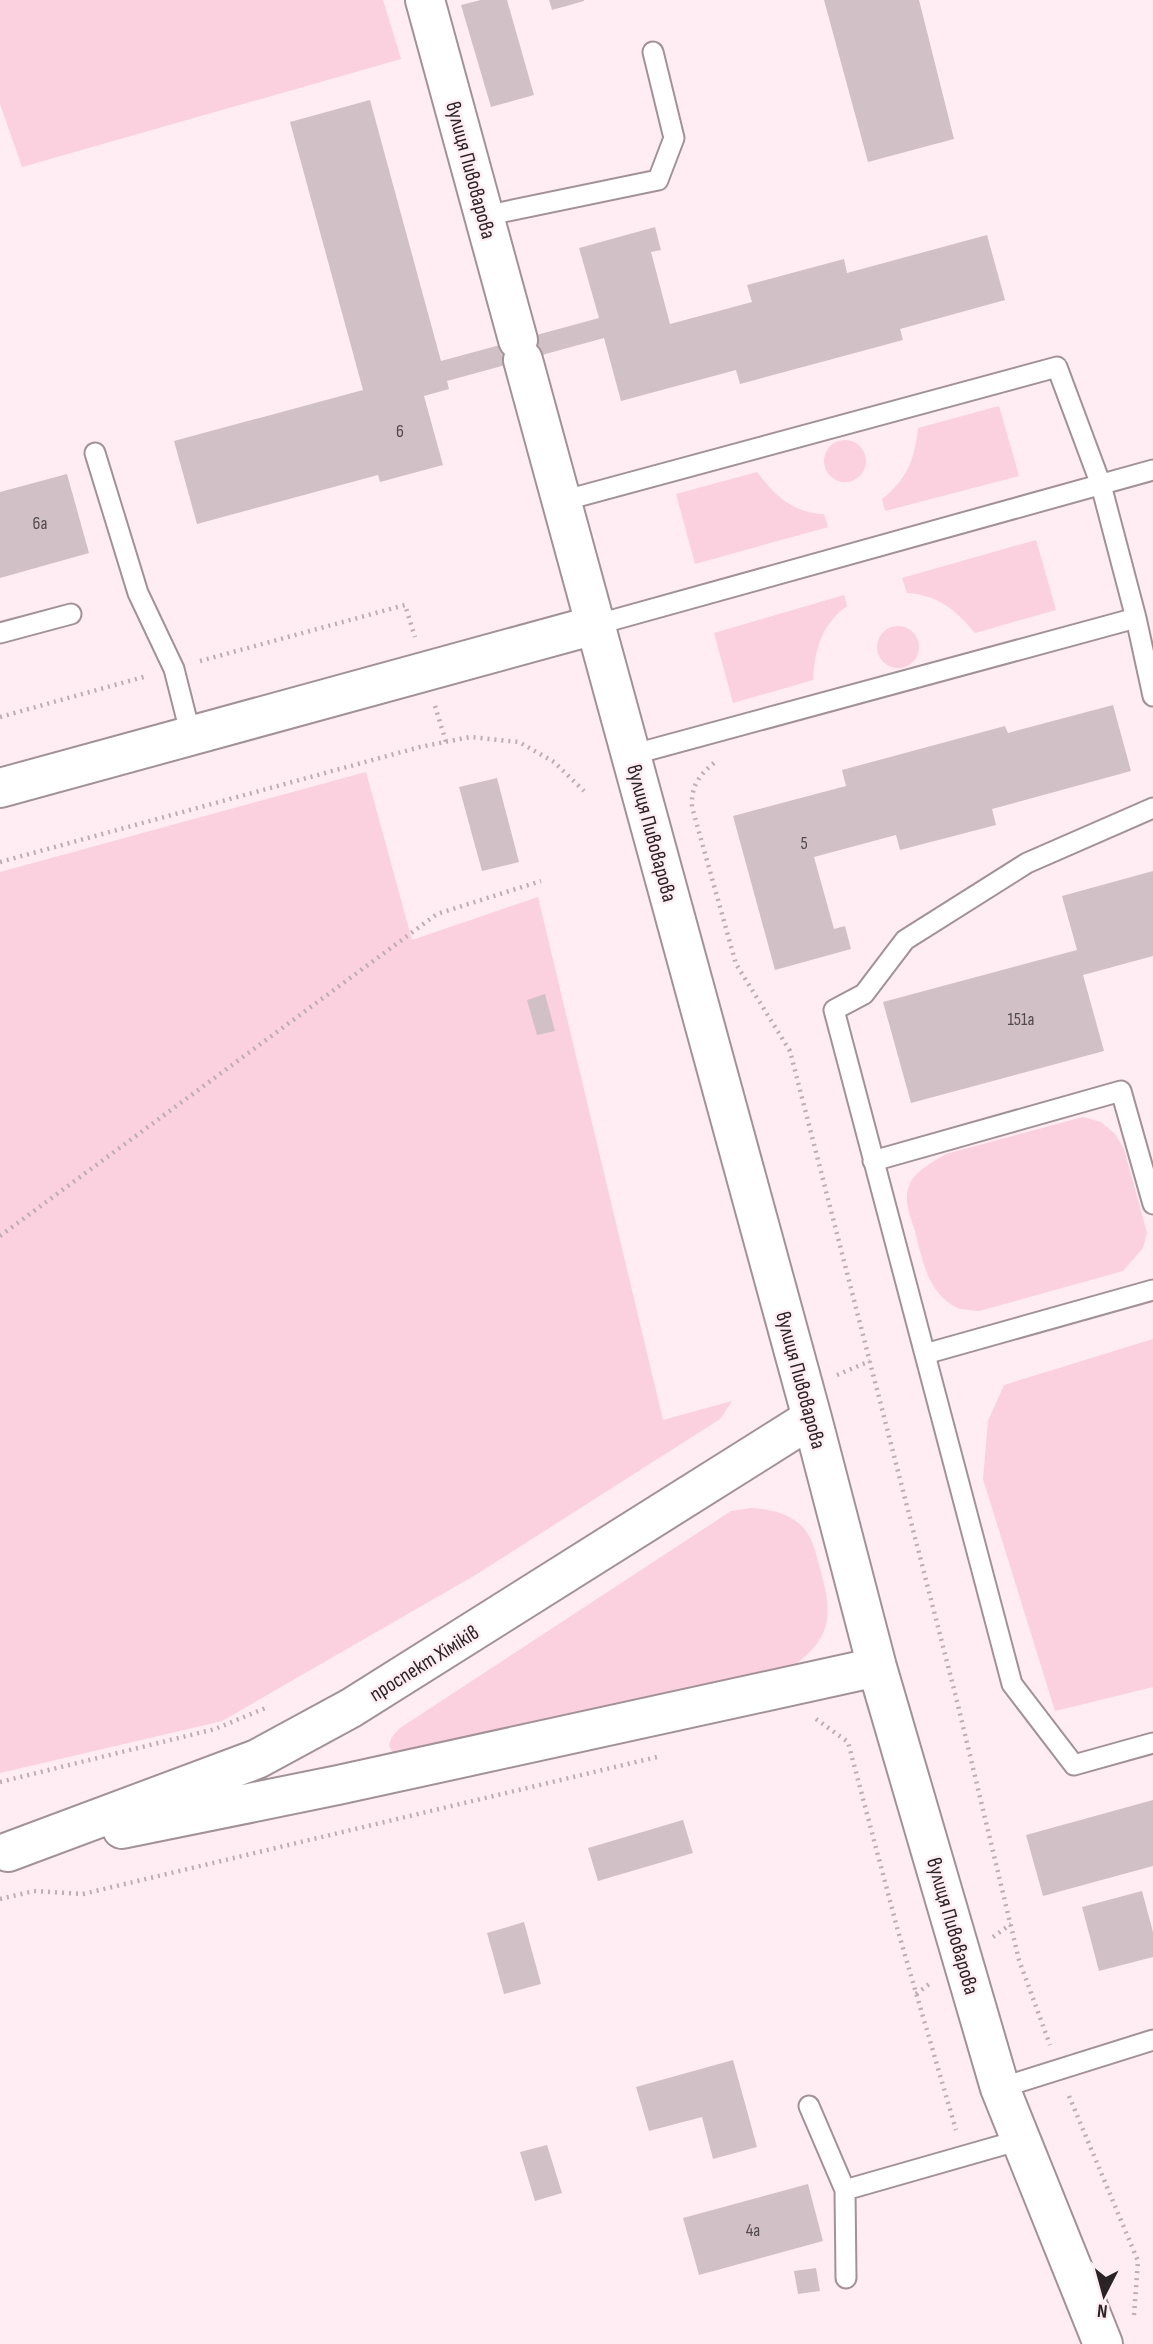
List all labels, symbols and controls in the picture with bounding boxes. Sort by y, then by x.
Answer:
street label: вулиця Пивоварова [440,99,501,242]
house number: 6 [396,421,404,442]
house number: 6а [33,513,47,534]
street label: вулиця Пивоварова [621,762,682,905]
house number: 5 [800,833,808,854]
house number: 151а [1008,1009,1035,1030]
street label: вулиця Пивоварова [770,1309,831,1452]
street label: проспект Хіміків [365,1620,484,1707]
street label: вулиця Пивоварова [921,1855,984,1997]
house number: 4а [746,2220,760,2241]
north arrow [1069,2260,1139,2330]
text: N [1096,2298,1109,2322]

